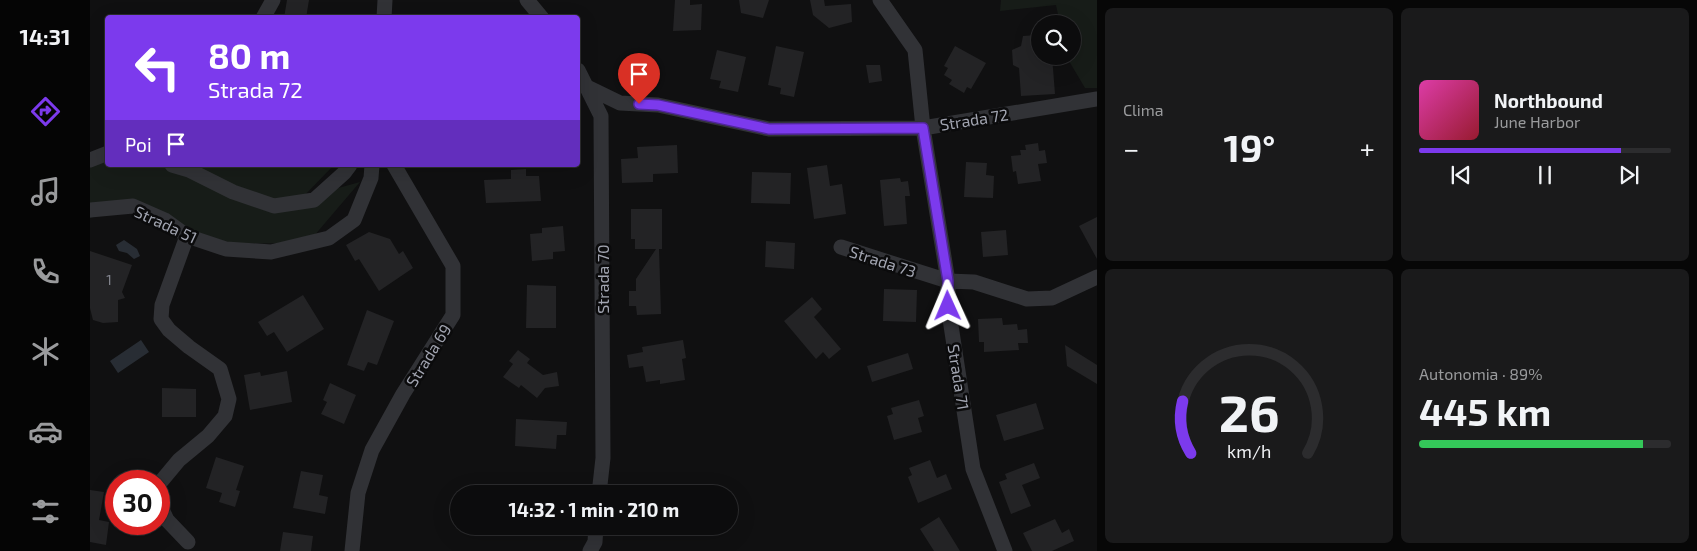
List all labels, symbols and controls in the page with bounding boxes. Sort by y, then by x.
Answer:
map controls [1031,15,1081,65]
button: search [1031,15,1081,65]
text: 14:31 [19,23,71,49]
text: 80 m [208,34,290,76]
icon: left [125,35,190,100]
pin [618,53,660,104]
icon: arrive [625,60,653,88]
text: Strada 72 [208,76,303,102]
text: Northbound [1494,89,1603,112]
icon: directions [28,94,63,129]
text: Clima [1123,100,1164,119]
street label: Strada 72 [938,104,1010,134]
text: June Harbor [1494,112,1581,131]
text: 19° [1224,124,1275,170]
icon: arrive [162,130,190,158]
text: − [1123,131,1139,165]
text: + [1360,131,1375,165]
text: Poi [125,133,152,156]
icon: previous [1447,161,1475,189]
icon: pause [1531,161,1559,189]
icon: next [1615,161,1643,189]
icon: music [28,174,63,209]
street label: Strada 51 [132,201,200,247]
street label: Strada 73 [847,241,919,281]
street label: Strada 70 [593,244,612,314]
icon: phone [28,254,63,289]
house number: 1 [106,271,112,288]
position arrow [921,279,973,331]
street label: Strada 69 [401,320,455,390]
icon: climate [28,334,63,369]
street label: Strada 71 [944,343,974,411]
text: Autonomia · 89% [1419,364,1543,383]
text: 26 [1219,380,1279,442]
text: 445 km [1419,388,1551,434]
icon: car [28,414,63,449]
text: km/h [1227,440,1271,462]
speed limit sign: 30 [105,470,170,535]
icon: filters [28,494,63,529]
text: 14:32 · 1 min · 210 m [509,498,679,521]

